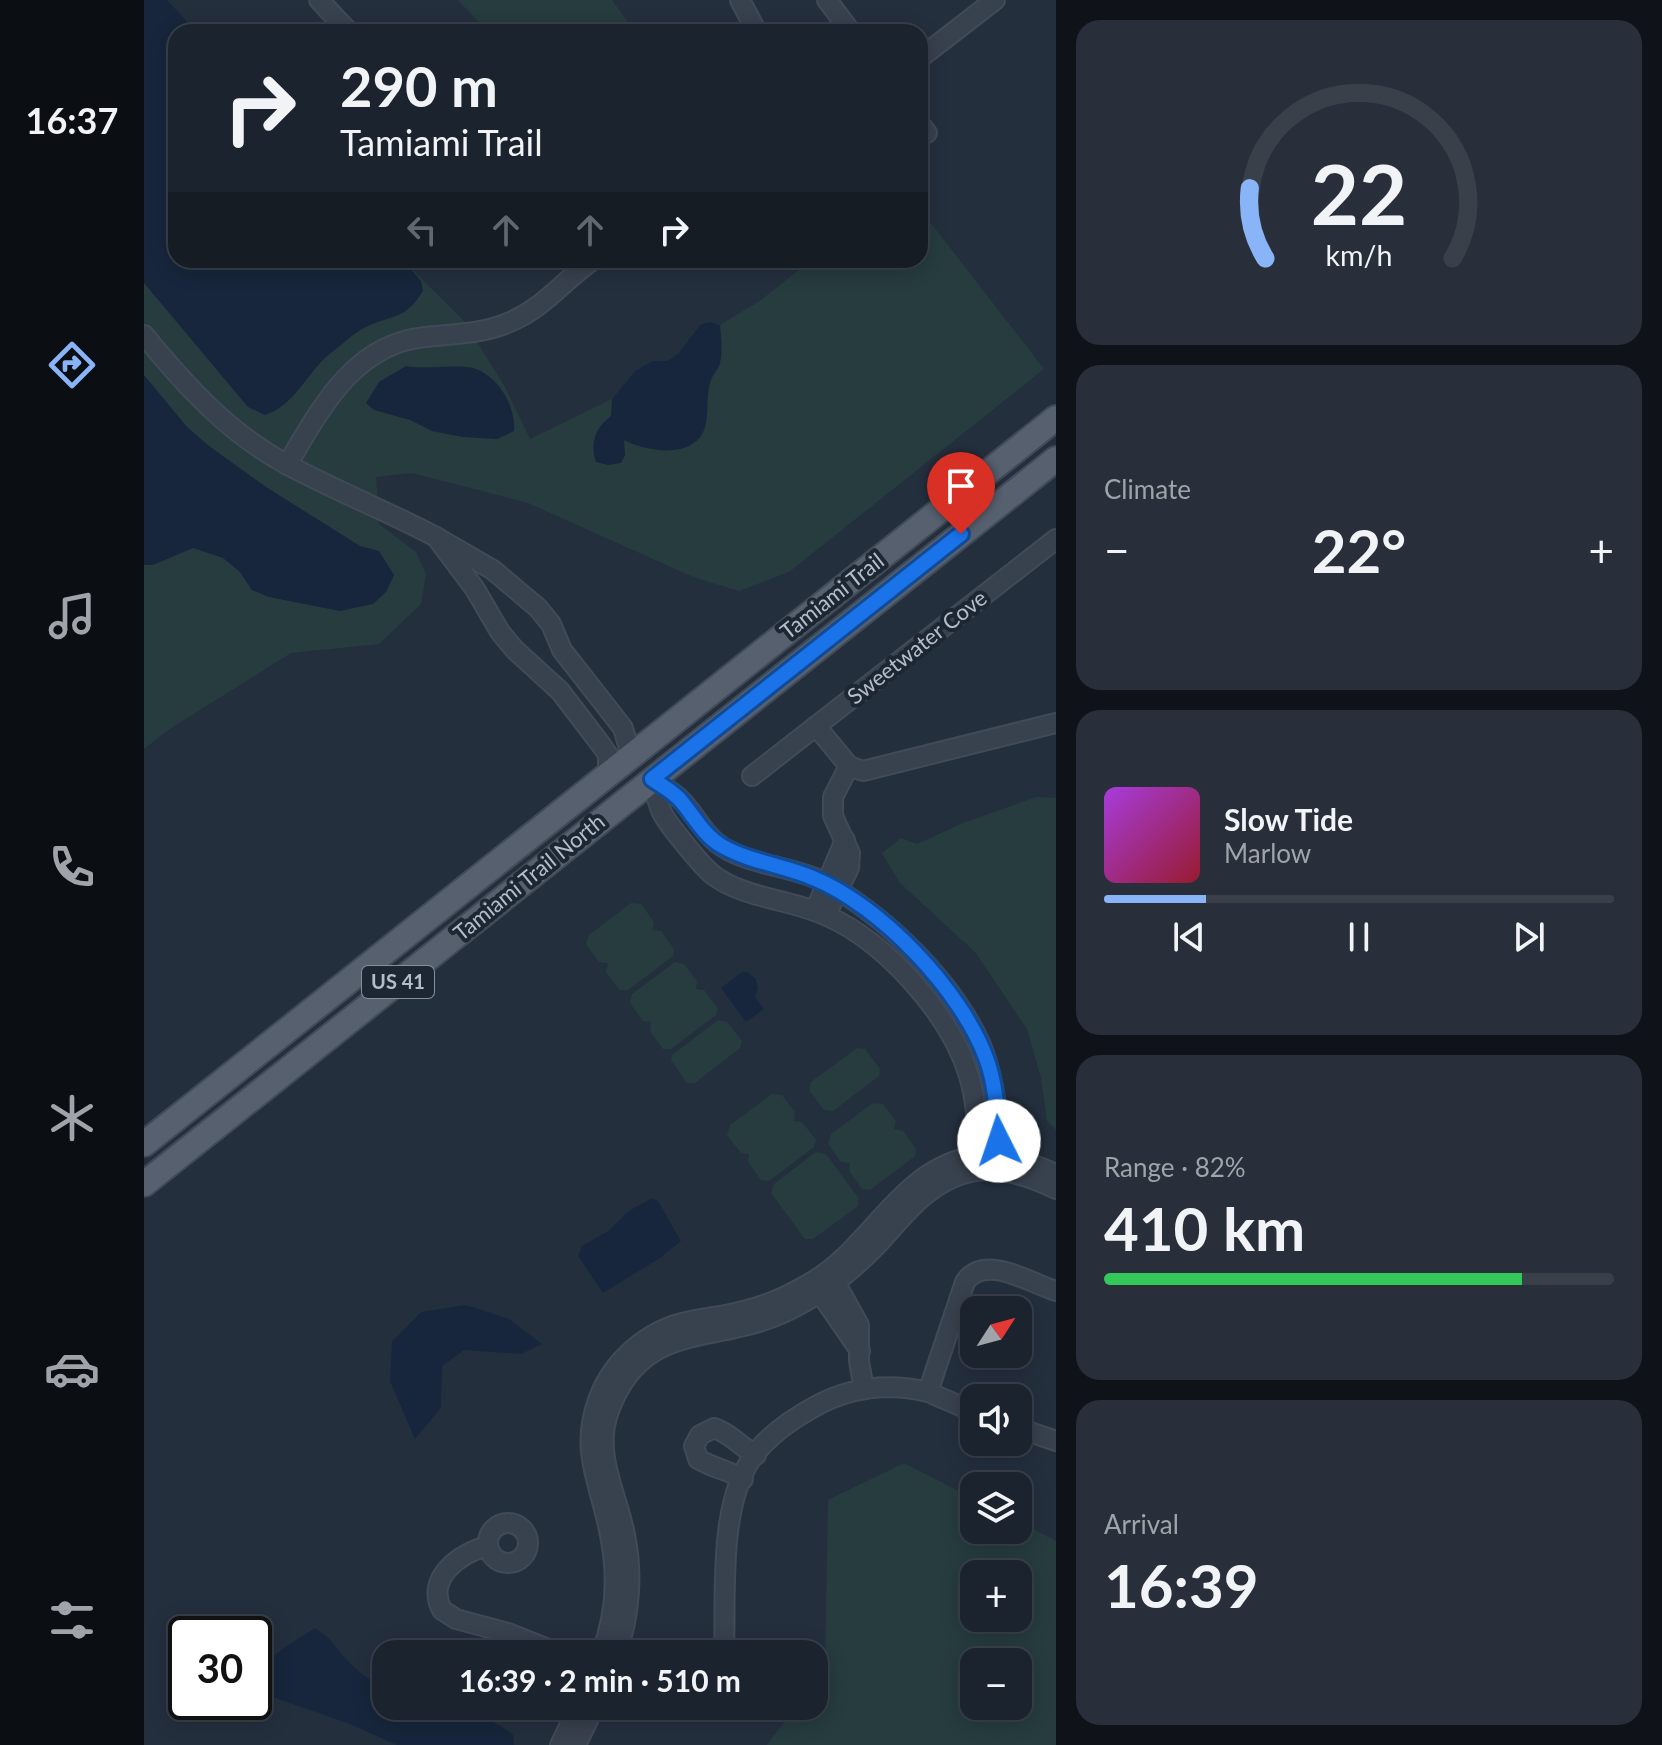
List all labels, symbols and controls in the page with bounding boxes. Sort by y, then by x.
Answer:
text: 290 m [340,52,498,119]
icon: right [208,56,312,160]
text: 16:37 [26,98,118,142]
text: Tamiami Trail [340,120,543,164]
text: 22 [1311,142,1407,242]
icon: left [400,208,444,252]
icon: ahead [484,208,528,252]
icon: ahead [568,208,612,252]
icon: right [652,208,696,252]
text: km/h [1326,238,1392,272]
icon: directions [44,337,100,393]
pin [927,452,995,534]
icon: arrive [939,464,983,508]
text: Climate [1104,473,1191,505]
text: 22° [1312,514,1406,586]
text: − [1104,524,1130,576]
text: + [1588,524,1614,576]
street label: Tamiami Trail [775,547,889,644]
street label: Sweetwater Cove [842,584,992,709]
icon: music [44,588,100,644]
text: Slow Tide [1224,801,1353,837]
street label: Tamiami Trail North [448,807,610,946]
text: Marlow [1224,837,1311,869]
icon: phone [44,839,100,895]
icon: previous [1167,915,1211,959]
icon: pause [1337,915,1381,959]
icon: next [1507,915,1551,959]
road number: US 41 [362,966,434,998]
icon: climate [44,1090,100,1146]
position arrow [957,1099,1041,1183]
text: Range · 82% [1104,1151,1246,1183]
text: 410 km [1104,1192,1305,1264]
north arrow [960,1296,1032,1368]
map controls [960,1296,1032,1720]
icon: car [44,1341,100,1397]
button: sound [960,1384,1032,1456]
button: layers [960,1472,1032,1544]
text: Arrival [1104,1508,1179,1540]
text: 16:39 [1104,1549,1259,1621]
button: + [960,1560,1032,1632]
icon: filters [44,1592,100,1648]
speed limit sign: 30 [168,1616,272,1720]
button: − [960,1648,1032,1720]
text: 16:39 · 2 min · 510 m [459,1662,741,1698]

